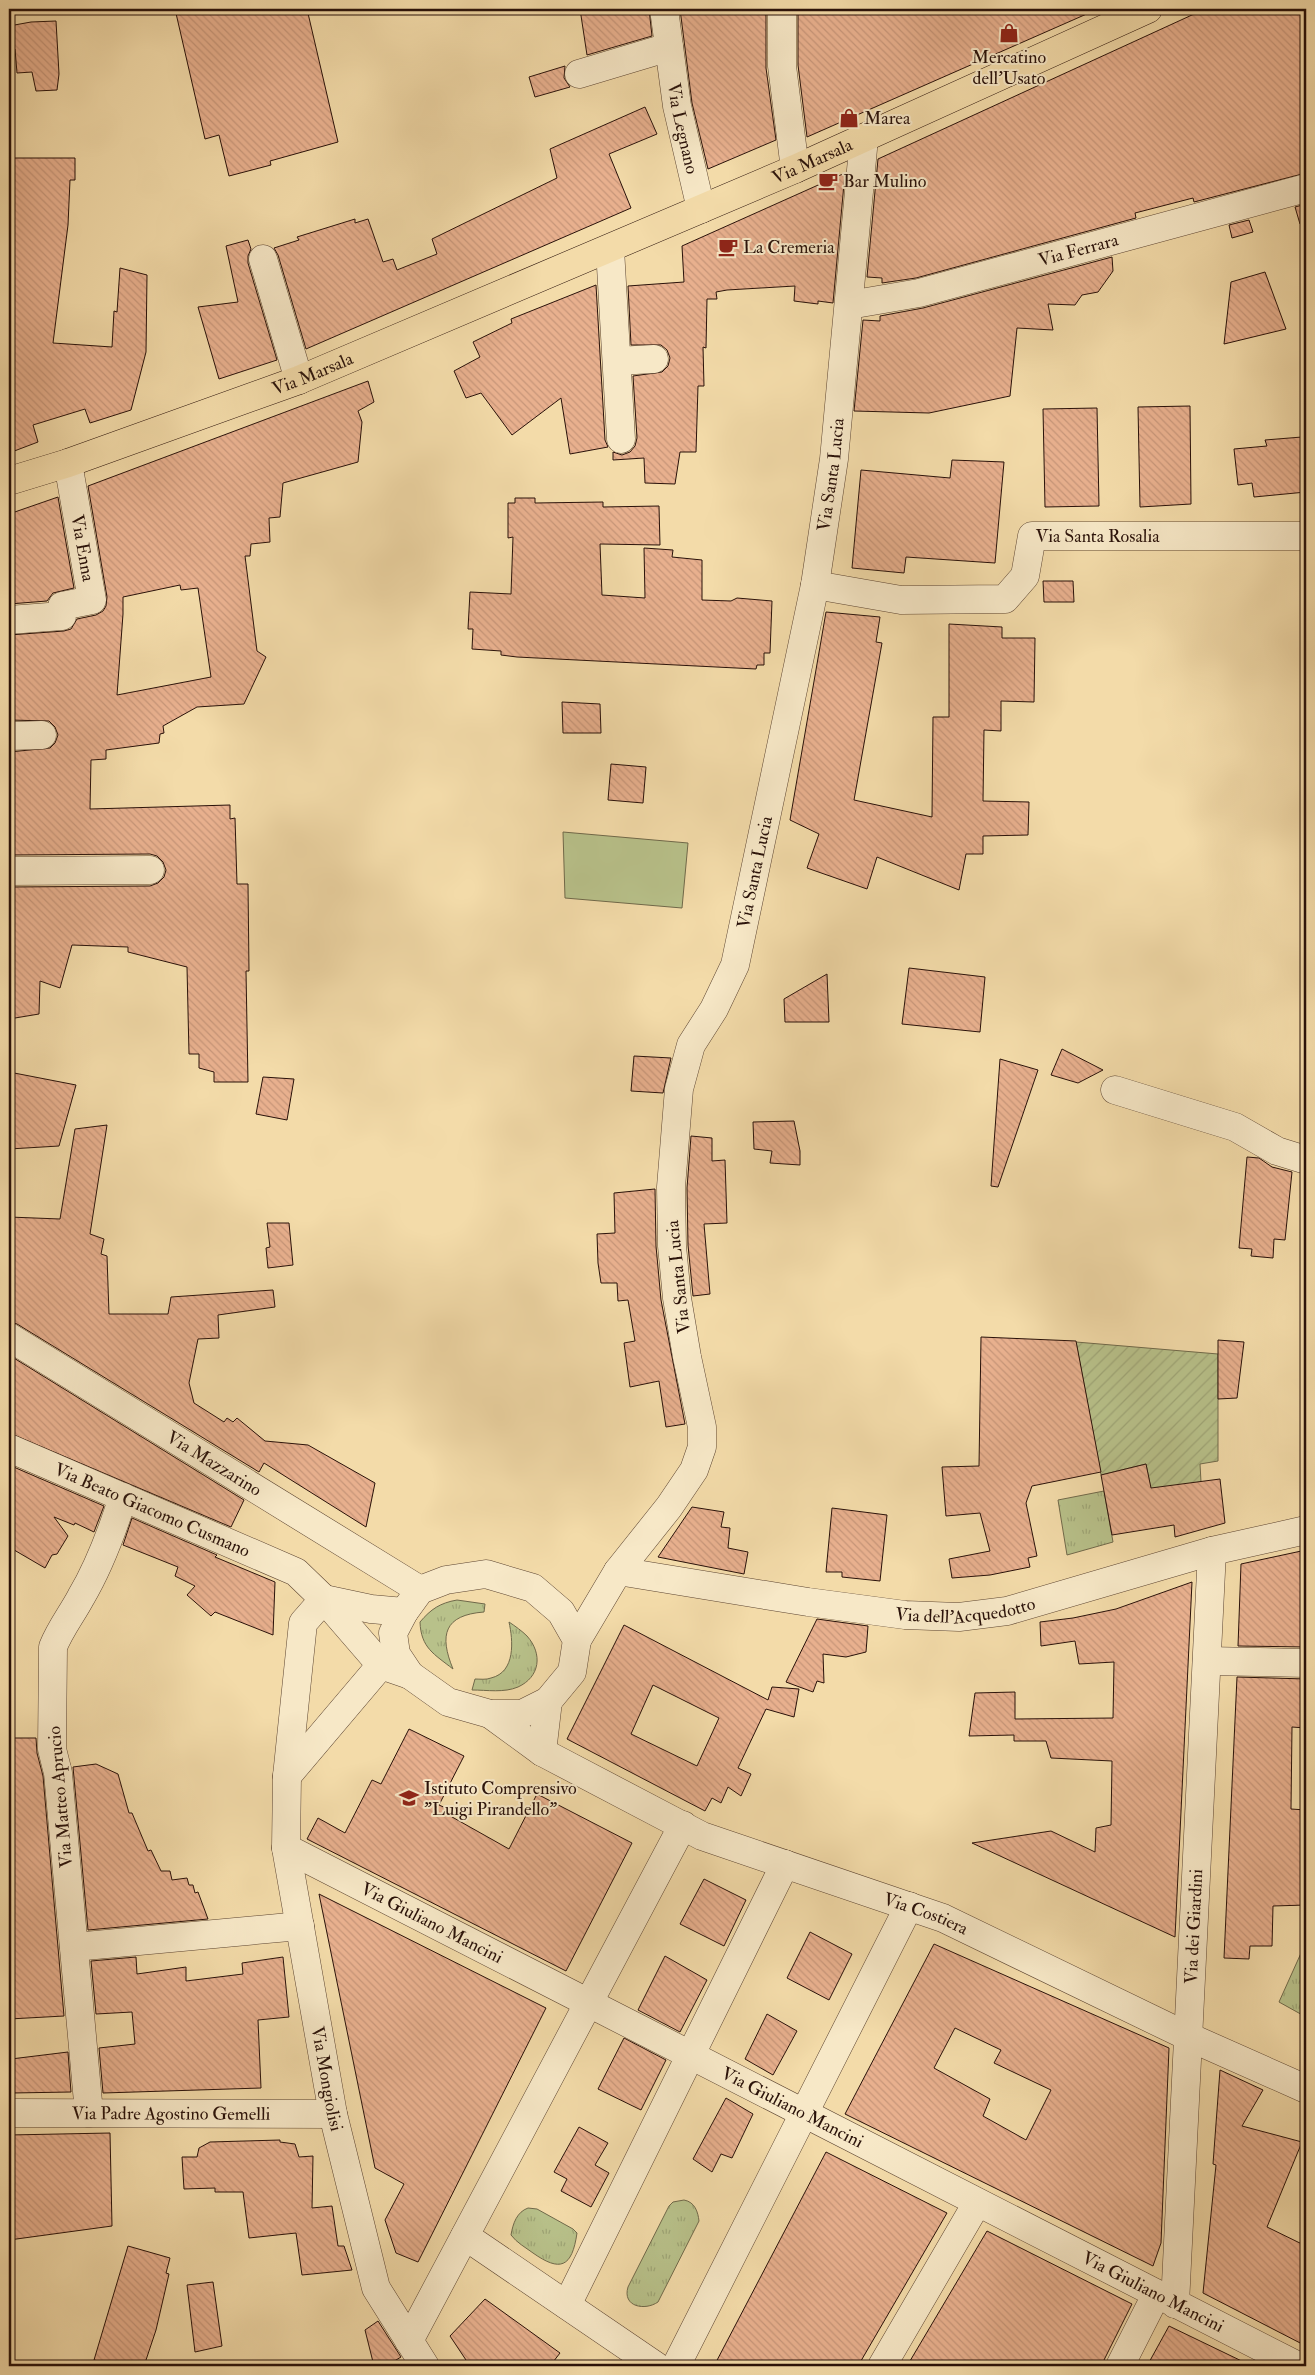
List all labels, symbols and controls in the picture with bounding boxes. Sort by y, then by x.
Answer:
shop icon: Mercatino dell'Usato [998,22,1020,44]
place label: Mercatino dell'Usato [972,46,1047,90]
street label: Via Legnano [662,82,704,177]
shop icon: Marea [838,107,860,129]
place label: Marea [864,107,911,130]
street label: Via Marsala [769,133,857,189]
cafe icon: Bar Mulino [817,170,839,192]
place label: Bar Mulino [843,170,927,193]
street label: Via Ferrara [1036,228,1122,272]
cafe icon: La Cremeria [717,236,739,258]
place label: La Cremeria [743,236,835,259]
street label: Via Marsala [269,347,357,401]
street label: Via Santa Lucia [812,416,850,533]
street label: Via Enna [65,513,100,584]
street label: Via Santa Rosalia [1036,525,1160,548]
street label: Via Santa Lucia [732,814,778,931]
street label: Via Santa Lucia [661,1218,696,1335]
street label: Via Mazzarino [162,1426,266,1502]
street label: Via Beato Giacomo Cusmano [51,1458,254,1563]
street label: Via dell'Acquedotto [894,1592,1038,1630]
street label: Via Matteo Aprucio [43,1725,78,1869]
place label: Istituto Comprensivo "Luigi Pirandello" [424,1777,577,1821]
school or university icon: Istituto Comprensivo "Luigi Pirandello" [398,1787,420,1809]
street label: Via dei Giardini [1180,1868,1208,1985]
street label: Via Giuliano Mancini [357,1877,507,1969]
street label: Via Costiera [880,1888,972,1941]
street label: Via Mongiolisi [306,2024,348,2134]
street label: Via Giuliano Mancini [717,2062,867,2154]
street label: Via Padre Agostino Gemelli [72,2102,271,2126]
street label: Via Giuliano Mancini [1078,2246,1228,2338]

